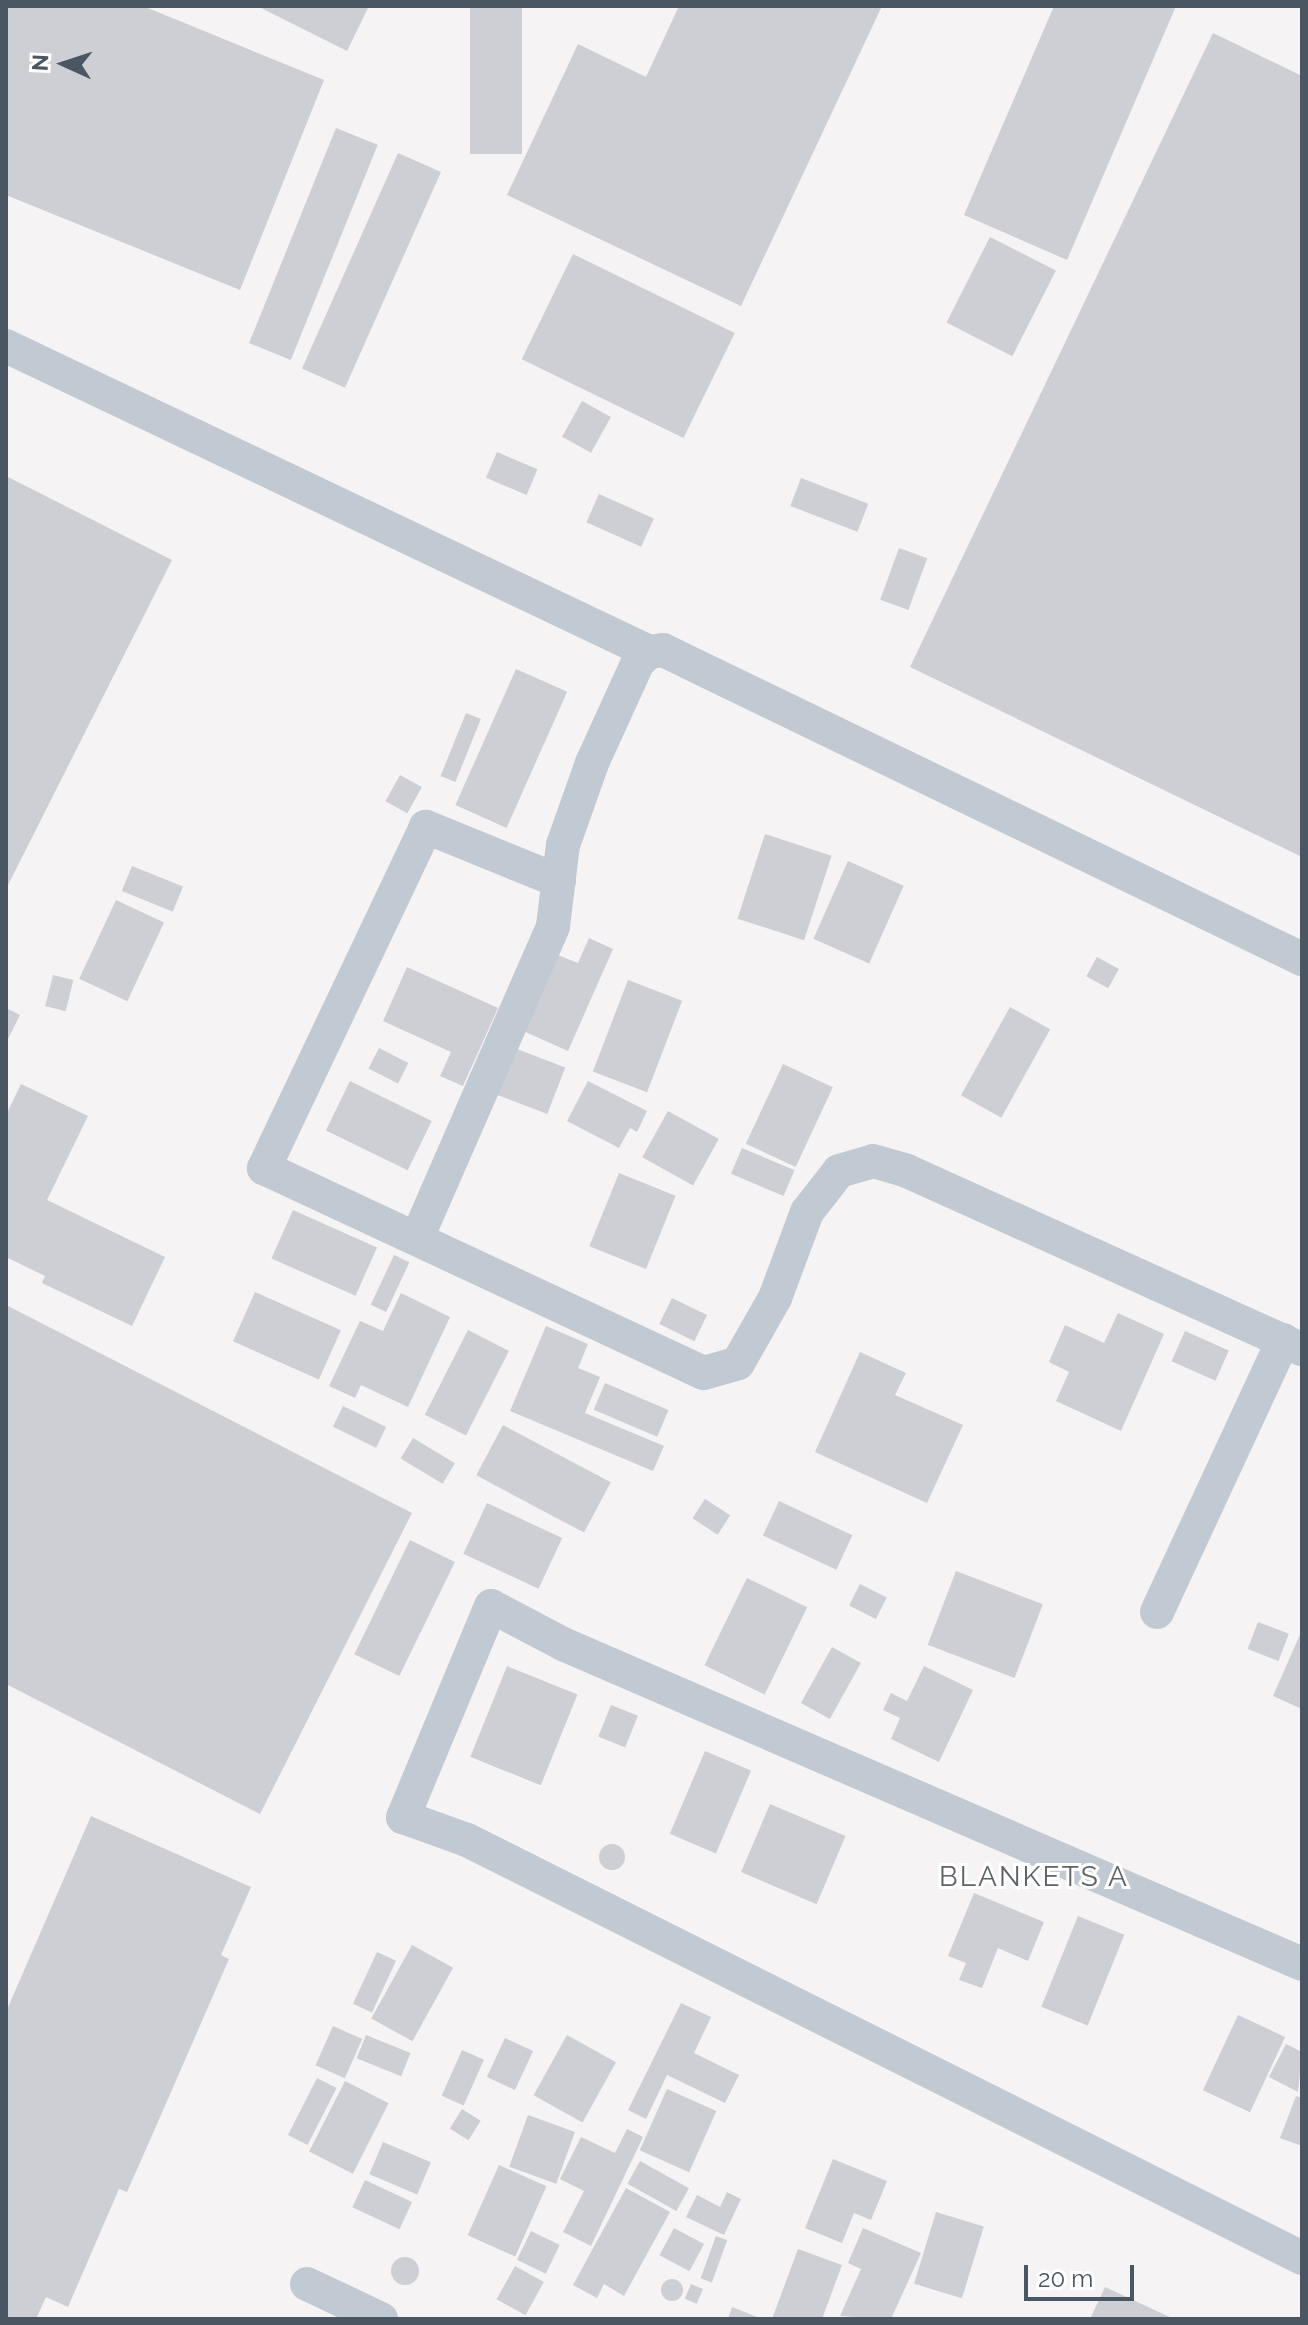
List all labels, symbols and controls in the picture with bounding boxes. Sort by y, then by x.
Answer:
north arrow [24,24,104,104]
text: N [27,54,53,72]
district label: BLANKETS A [939,1860,1129,1894]
scale bar [1028,2249,1138,2299]
text: 20 m [1038,2264,1093,2293]

